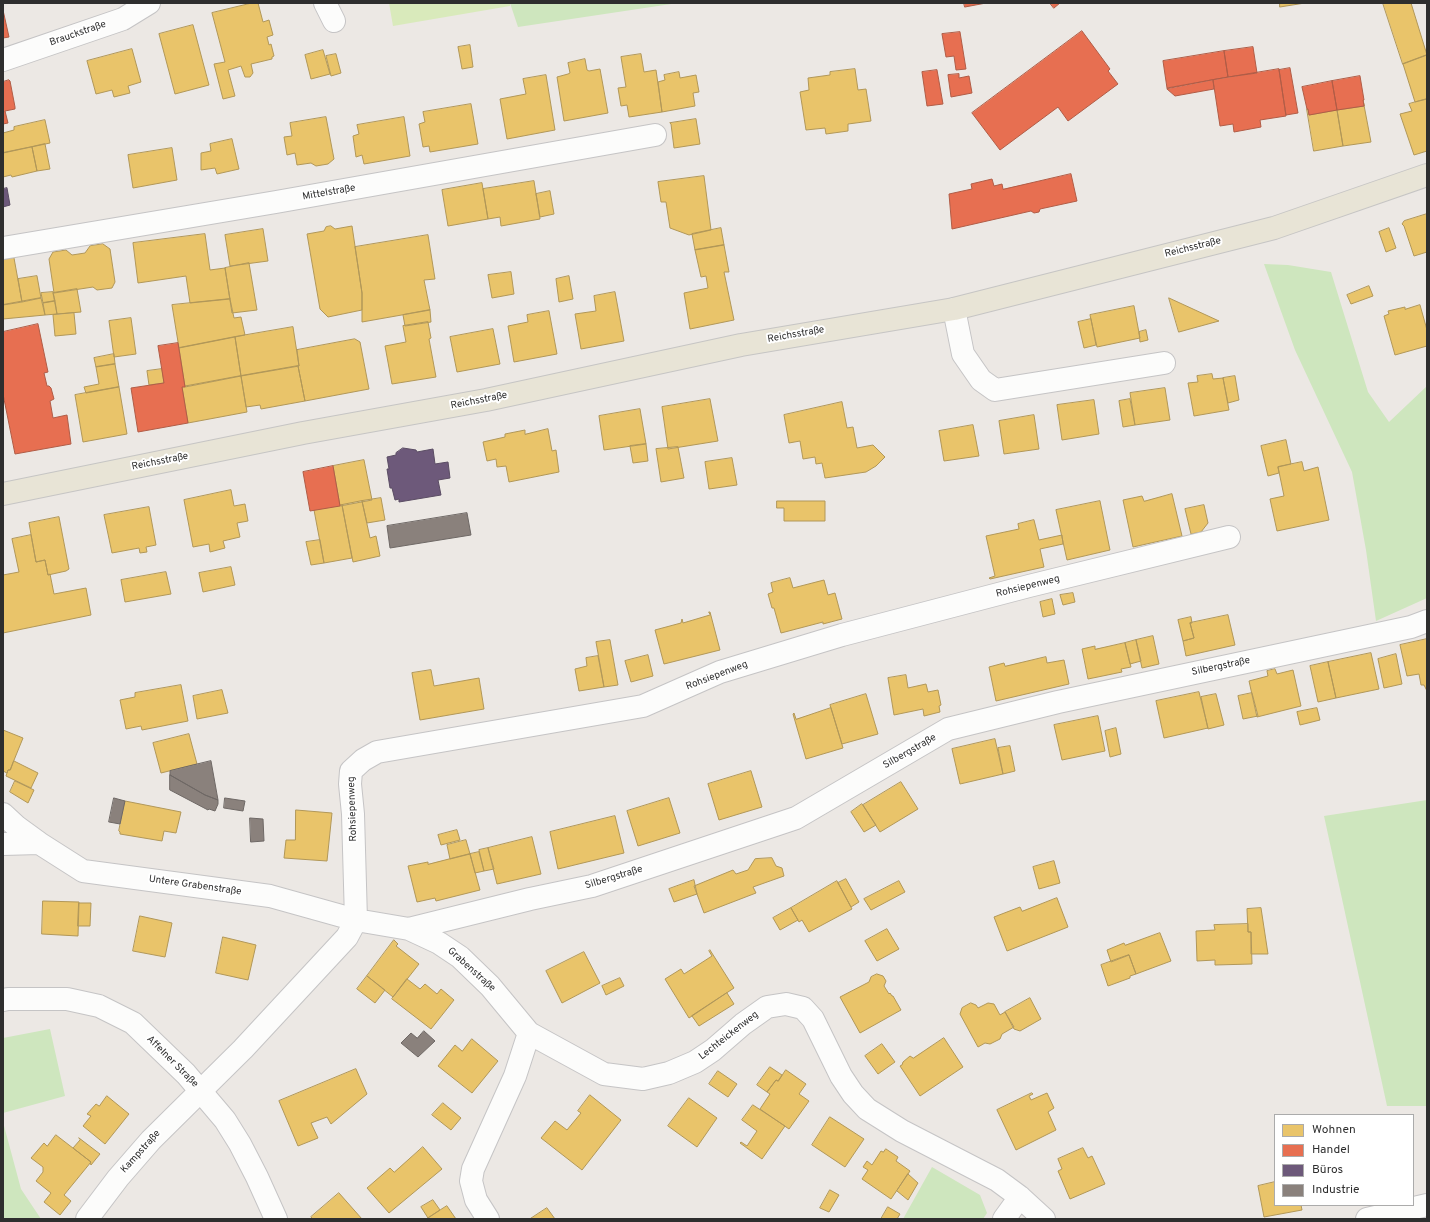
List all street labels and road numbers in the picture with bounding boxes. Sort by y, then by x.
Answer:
street label: Brauckstraße [48,19,108,49]
street label: Mittelstraße [302,182,356,204]
street label: Reichsstraße [1164,235,1222,261]
street label: Reichsstraße [767,324,825,346]
street label: Reichsstraße [450,390,508,412]
street label: Reichsstraße [131,451,189,473]
street label: Rohsiepenweg [995,573,1061,601]
street label: Silbergstraße [1191,655,1251,679]
street label: Rohsiepenweg [684,659,750,693]
street label: Silbergstraße [881,732,939,772]
street label: Rohsiepenweg [346,776,360,842]
street label: Silbergstraße [584,864,644,892]
street label: Untere Grabenstraße [148,874,242,898]
street label: Grabenstraße [444,945,498,995]
street label: Lechteickenweg [697,1009,761,1063]
street label: Affelner Straße [144,1034,200,1090]
street label: Kampstraße [119,1128,163,1176]

